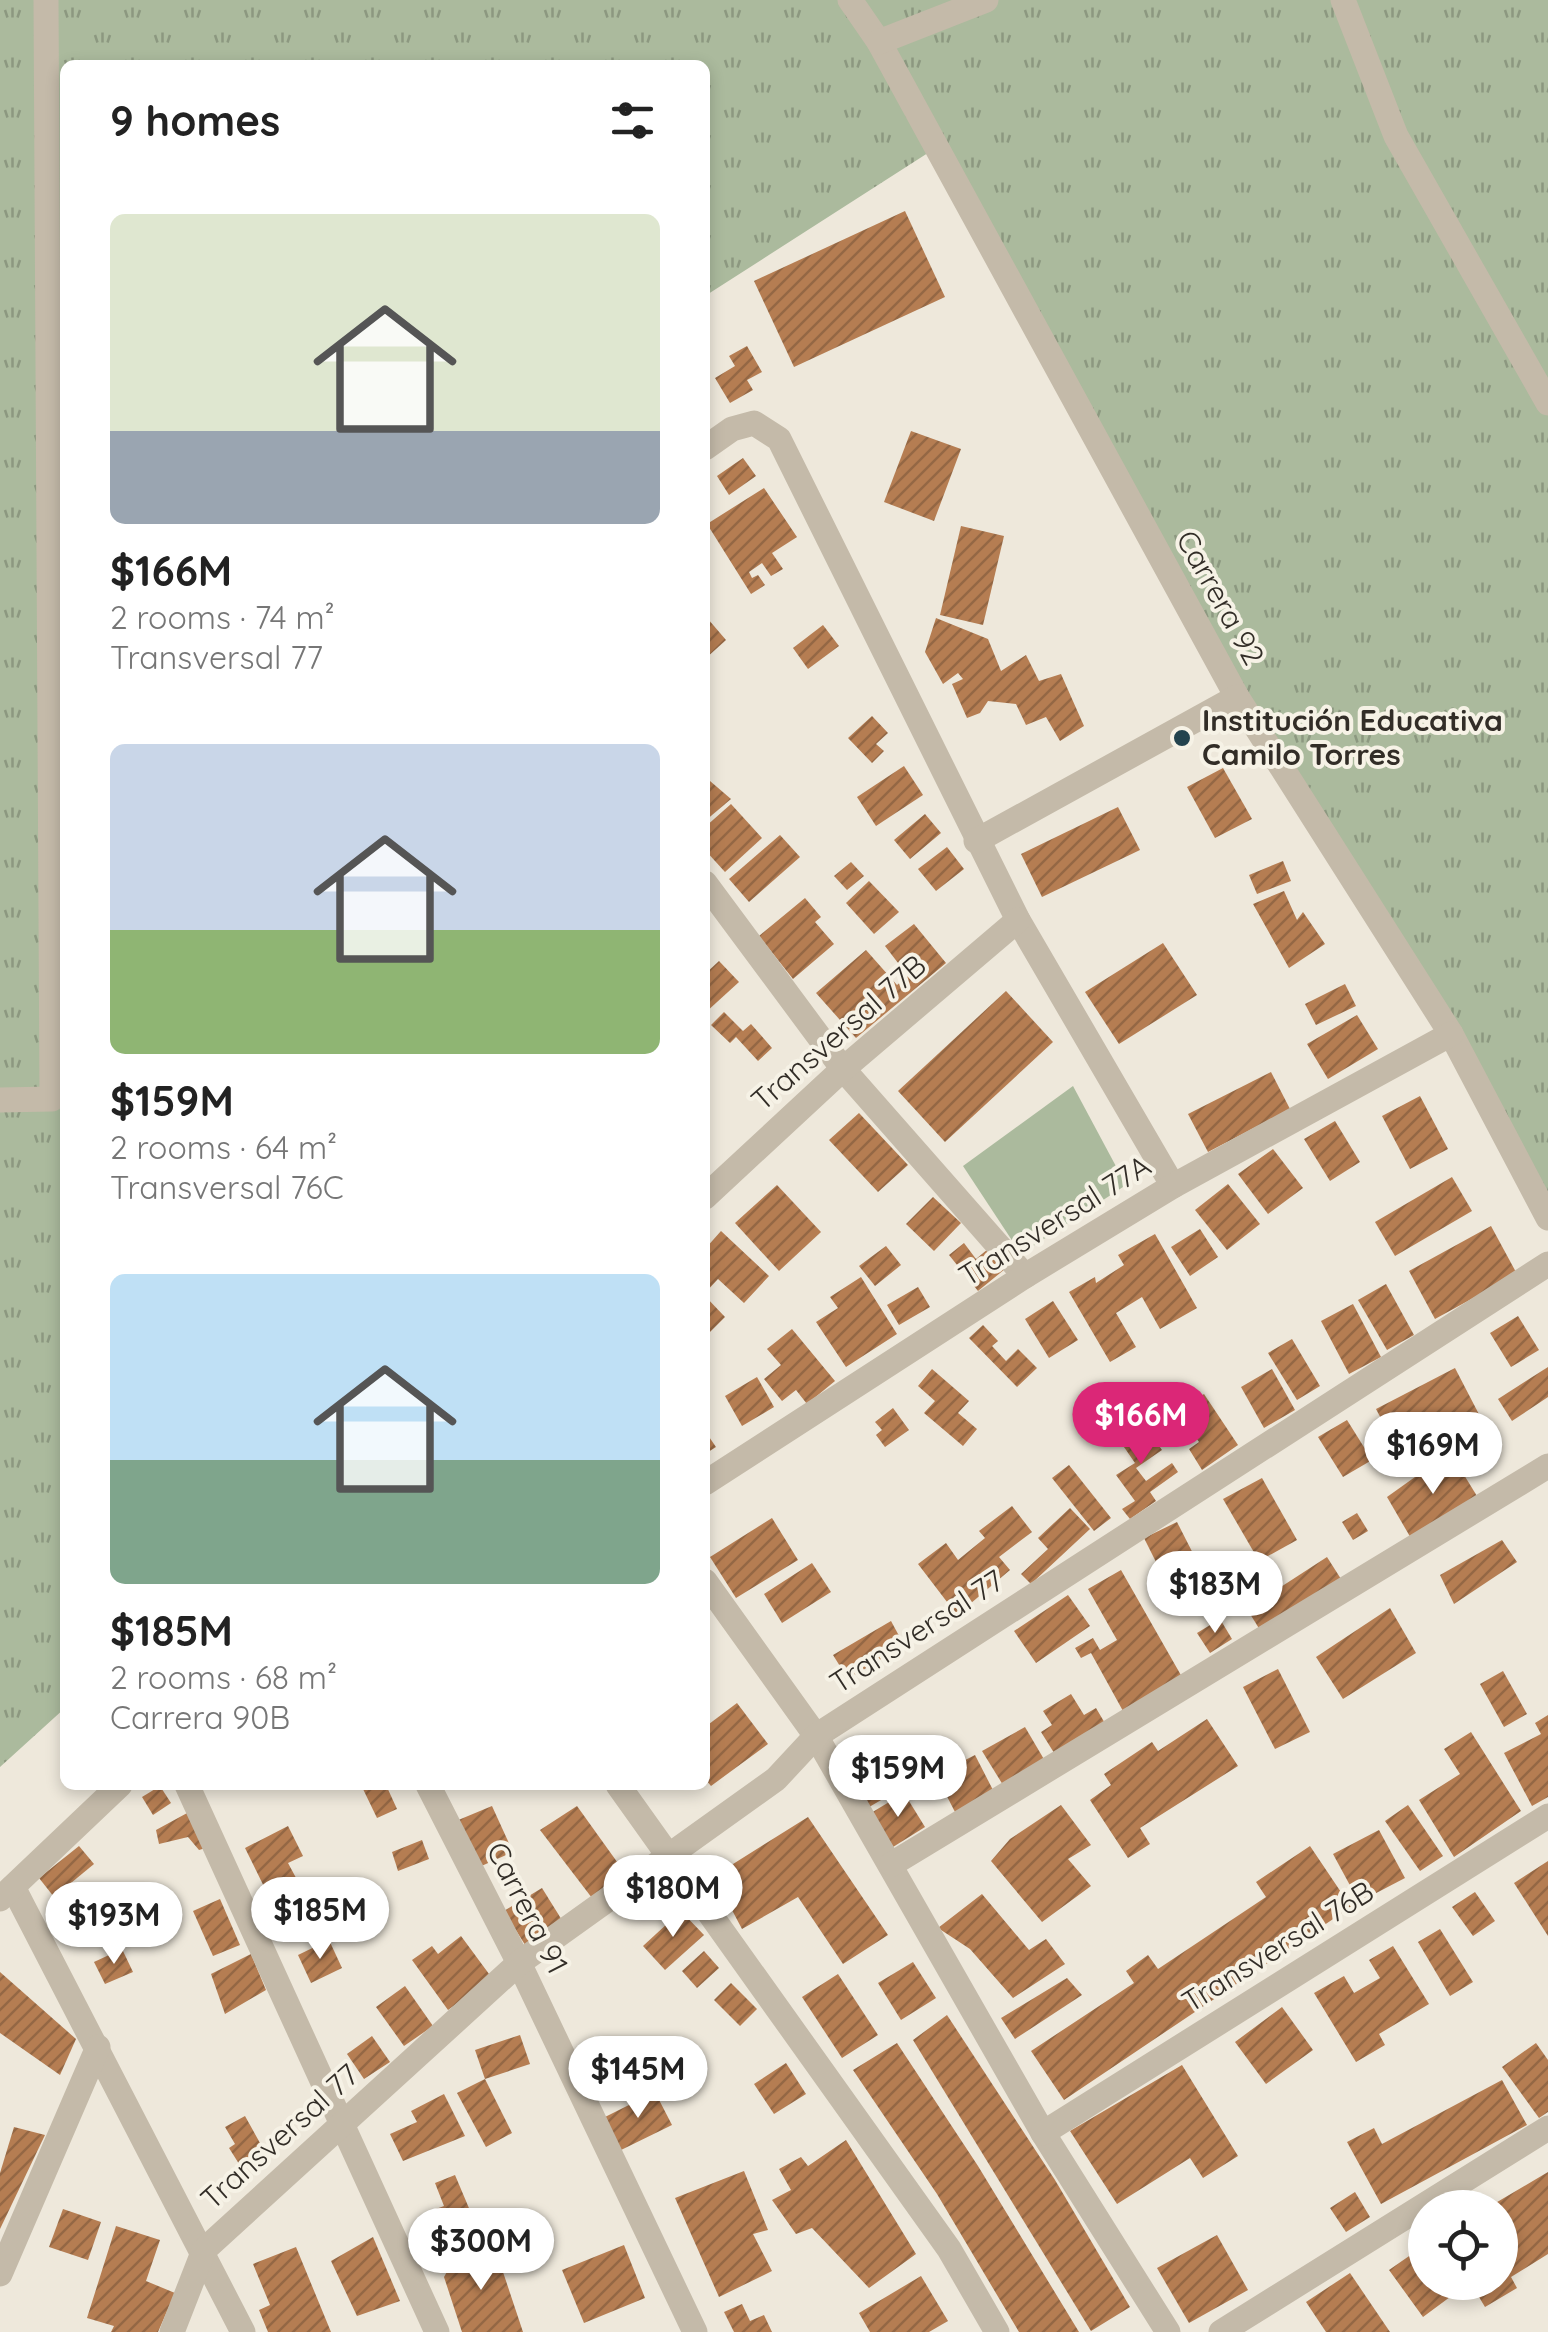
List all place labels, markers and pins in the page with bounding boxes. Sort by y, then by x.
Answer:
place label: Institución Educativa Camilo Torres [1202,701,1503,773]
marker: Institución Educativa Camilo Torres [1171,727,1193,749]
pin: $166M [1071,1382,1211,1467]
pin: $169M [1363,1412,1503,1497]
pin: $183M [1145,1551,1285,1636]
pin: $159M [828,1735,968,1820]
pin: $180M [603,1855,743,1940]
pin: $185M [250,1877,390,1962]
pin: $193M [44,1882,184,1967]
pin: $145M [568,2036,708,2121]
pin: $300M [411,2208,551,2293]

